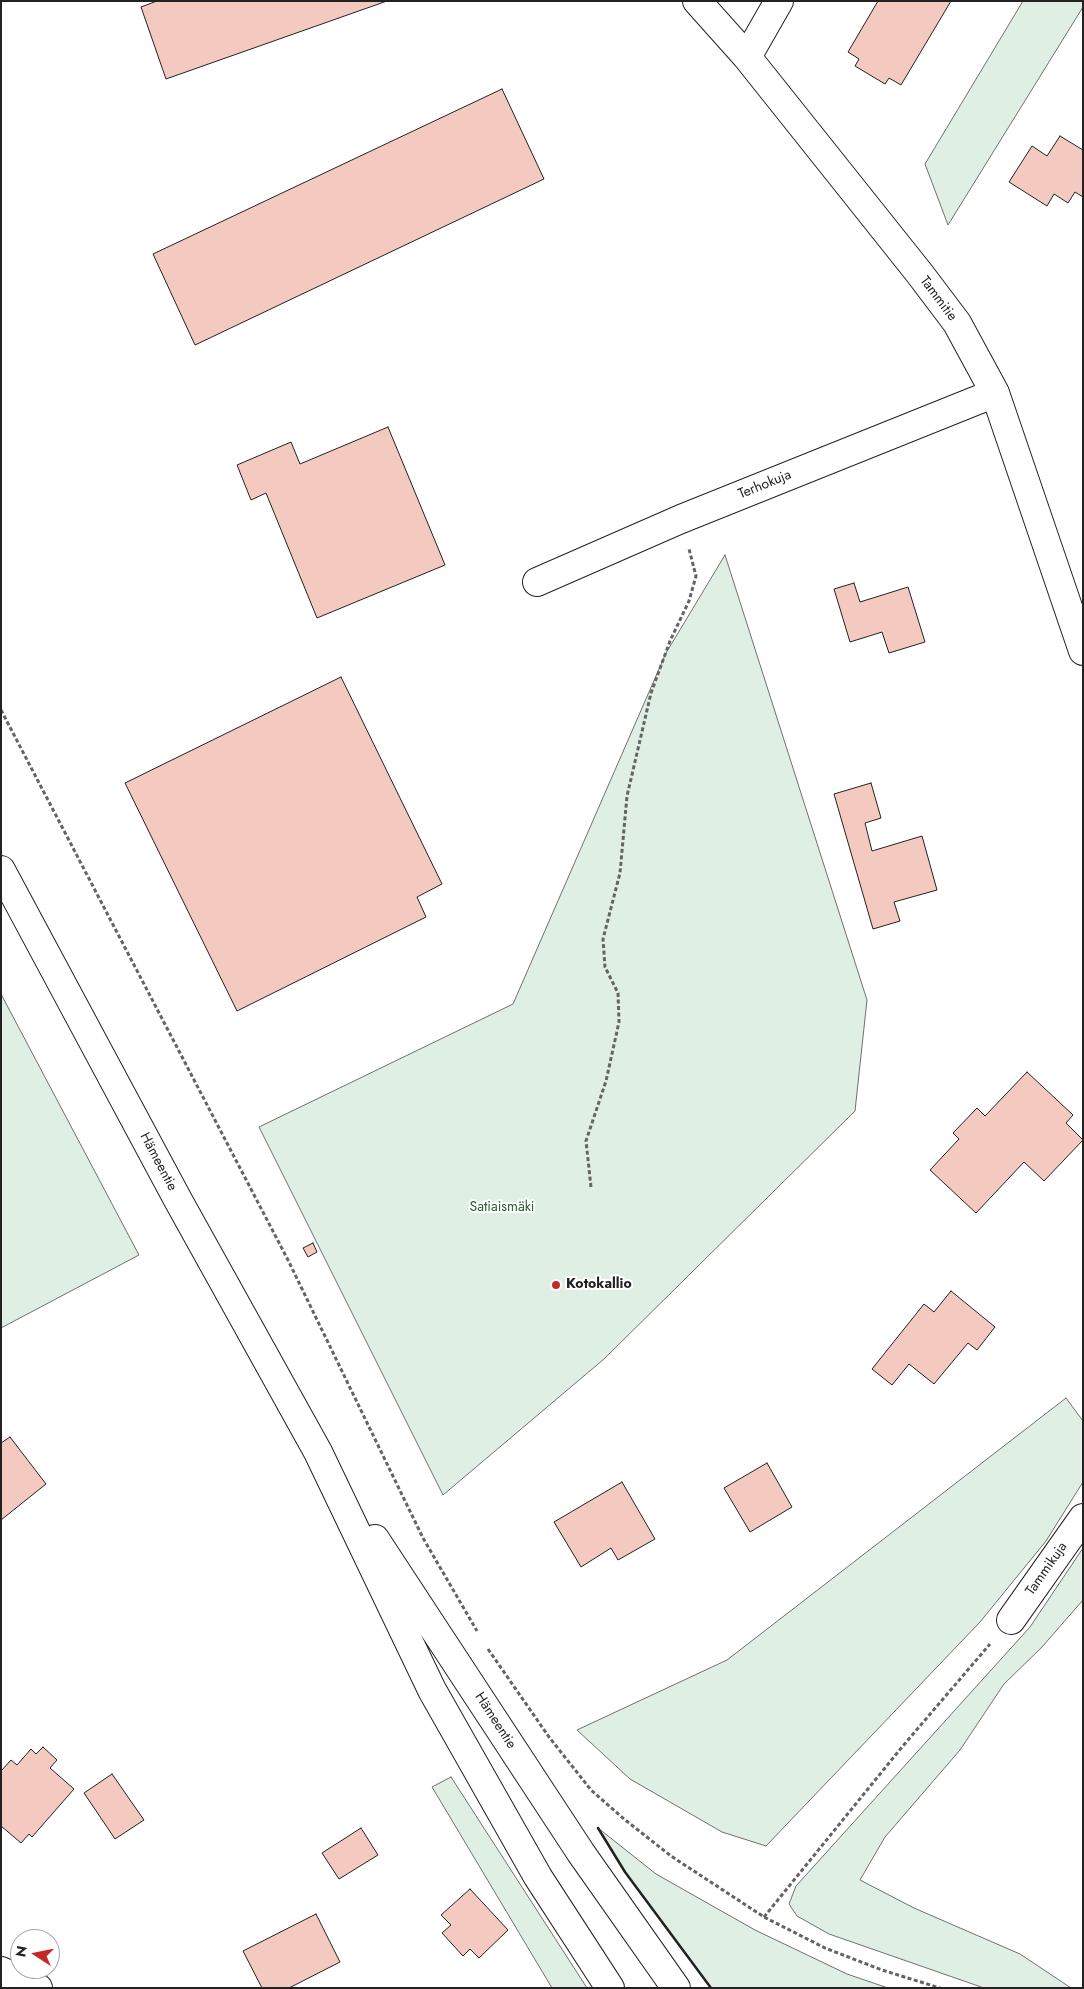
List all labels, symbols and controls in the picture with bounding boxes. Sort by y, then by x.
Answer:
street label: Tammitie [916,273,960,325]
street label: Terhokuja [736,467,794,503]
street label: Hämeentie [136,1130,180,1194]
park label: Satiaismäki [470,1200,534,1216]
place label: Kotokallio [566,1277,632,1293]
marker: Kotokallio [550,1279,562,1291]
street label: Tammikuja [1023,1539,1071,1599]
street label: Hämeentie [471,1690,519,1752]
north arrow [10,1929,60,1979]
text: N [10,1944,32,1959]

